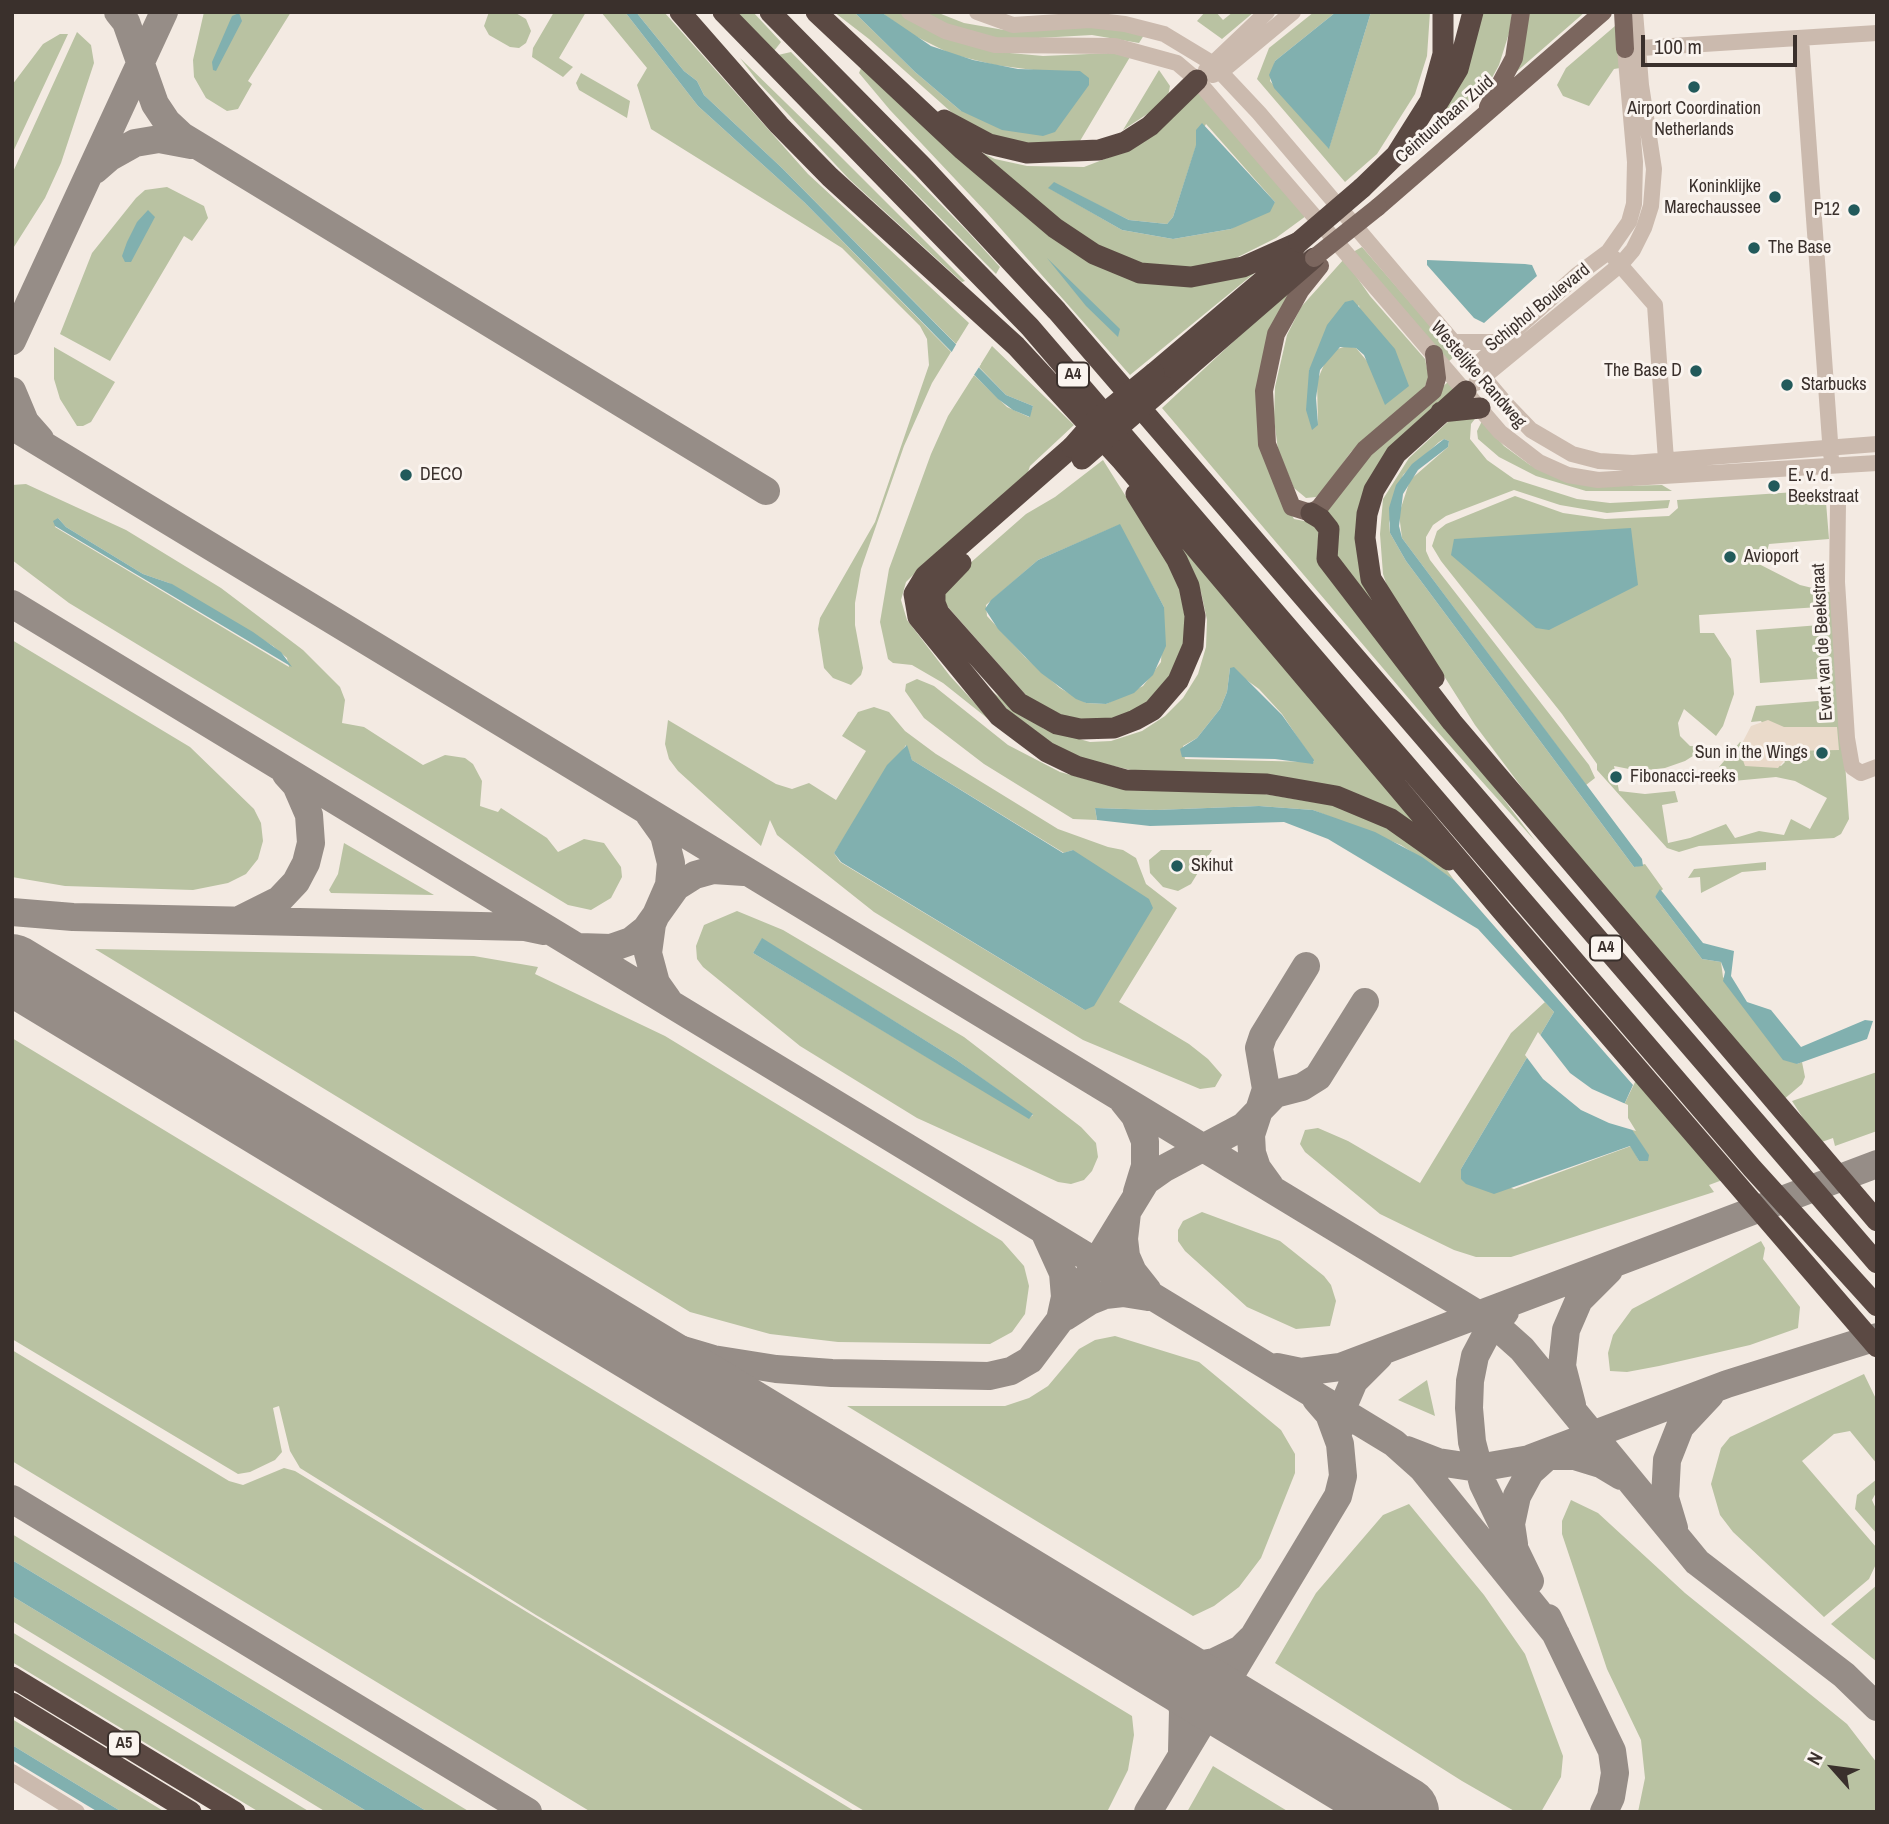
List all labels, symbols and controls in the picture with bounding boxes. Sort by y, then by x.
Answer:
scale bar [1644,21,1800,65]
text: 100 m [1654,32,1702,61]
street label: Ceintuurbaan Zuid [1391,71,1499,169]
marker: Airport Coordination Netherlands [1686,79,1702,95]
place label: Airport Coordination Netherlands [1627,98,1761,140]
place label: Koninklijke Marechaussee [1664,176,1761,218]
marker: Koninklijke Marechaussee [1767,189,1783,205]
place label: P12 [1814,199,1840,221]
marker: P12 [1846,202,1862,218]
place label: The Base [1768,237,1831,259]
marker: The Base [1746,240,1762,256]
street label: Schiphol Boulevard [1481,259,1595,357]
street label: Westelijke Randweg [1426,317,1530,433]
place label: The Base D [1604,360,1682,382]
road number: A4 [1057,362,1089,388]
marker: The Base D [1688,363,1704,379]
place label: Starbucks [1801,374,1867,396]
marker: Starbucks [1779,377,1795,393]
place label: DECO [420,464,463,486]
place label: E. v. d. Beekstraat [1788,465,1859,508]
marker: DECO [398,467,414,483]
marker: E. v. d. Beekstraat [1766,478,1782,494]
place label: Avioport [1744,546,1799,568]
marker: Avioport [1722,549,1738,565]
street label: Evert van de Beekstraat [1808,563,1838,721]
place label: Sun in the Wings [1695,742,1808,764]
marker: Sun in the Wings [1814,745,1830,761]
place label: Fibonacci-reeks [1630,766,1736,788]
marker: Fibonacci-reeks [1608,769,1624,785]
place label: Skihut [1191,855,1233,877]
marker: Skihut [1169,858,1185,874]
road number: A4 [1590,936,1622,960]
road number: A5 [108,1732,140,1756]
north arrow [1798,1733,1868,1803]
text: N [1800,1747,1829,1769]

